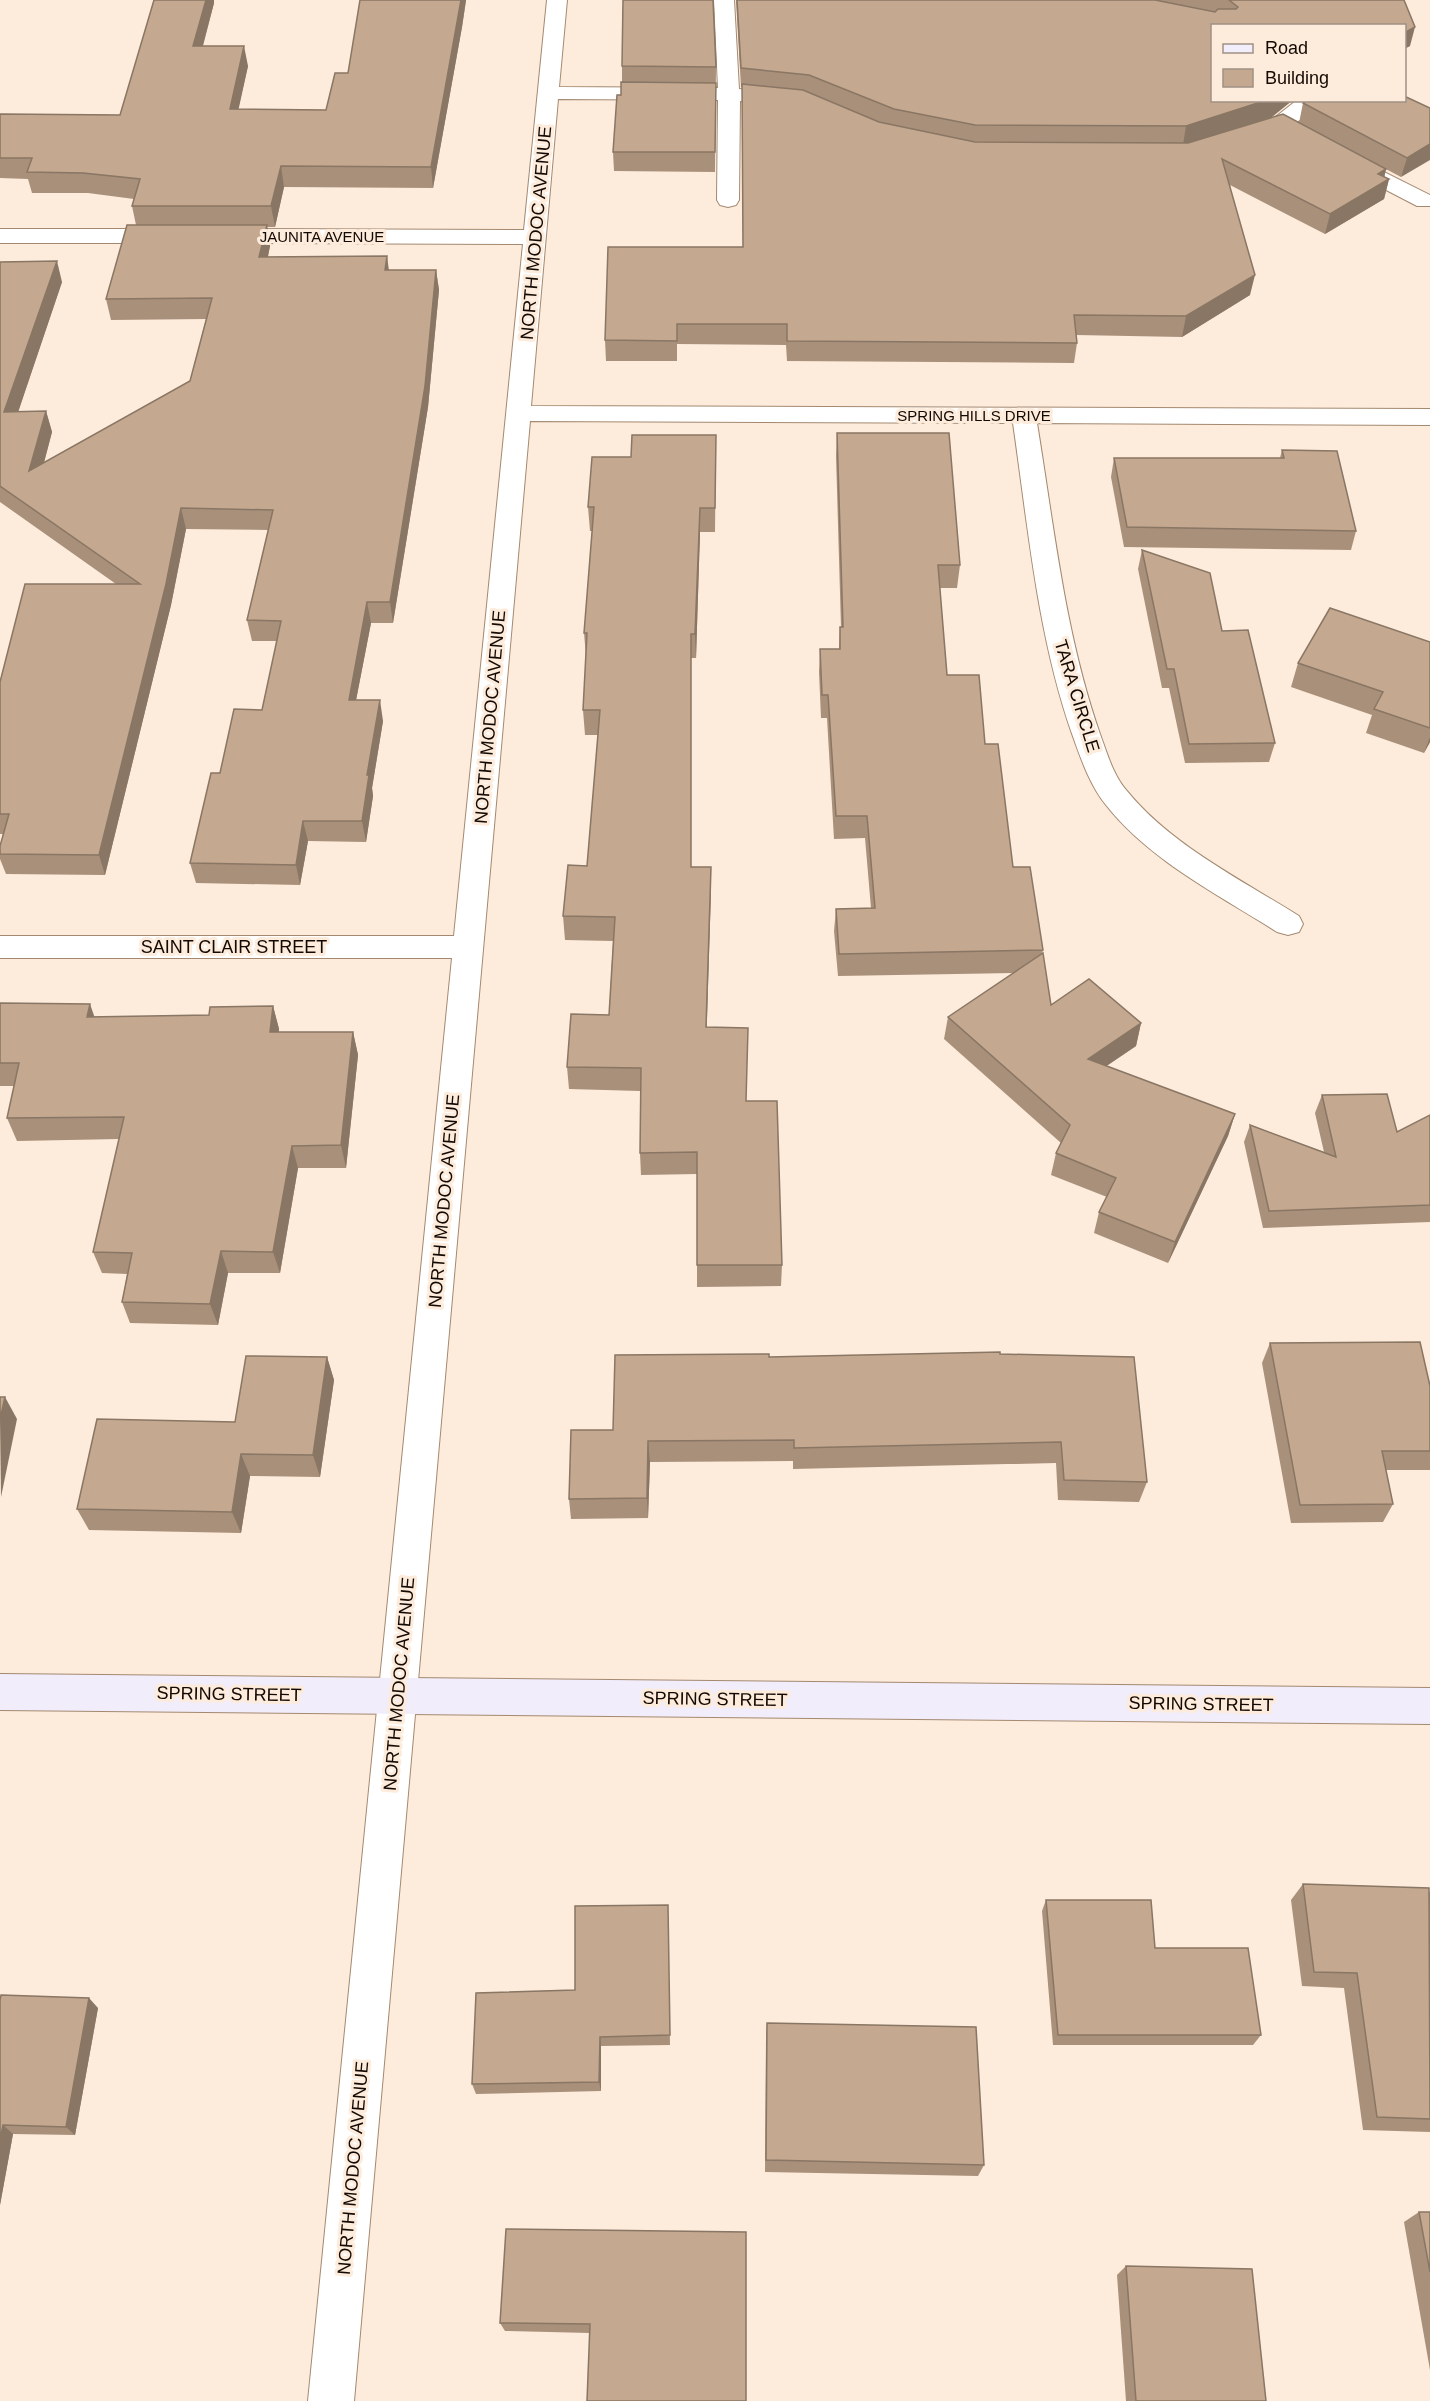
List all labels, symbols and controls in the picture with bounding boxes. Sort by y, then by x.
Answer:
legend [1211,24,1406,102]
text: Road [1265,38,1308,58]
text: Building [1265,68,1329,88]
street label: NORTH MODOC AVENUE [517,125,555,341]
street label: JAUNITA AVENUE [260,228,384,245]
street label: SPRING HILLS DRIVE [897,407,1051,424]
street label: NORTH MODOC AVENUE [471,609,509,825]
street label: TARA CIRCLE [1050,637,1104,755]
street label: SAINT CLAIR STREET [141,937,327,957]
street label: NORTH MODOC AVENUE [425,1093,463,1309]
street label: NORTH MODOC AVENUE [380,1576,418,1792]
street label: SPRING STREET [156,1683,302,1705]
street label: SPRING STREET [642,1688,788,1710]
street label: SPRING STREET [1128,1693,1274,1715]
street label: NORTH MODOC AVENUE [334,2060,372,2276]

